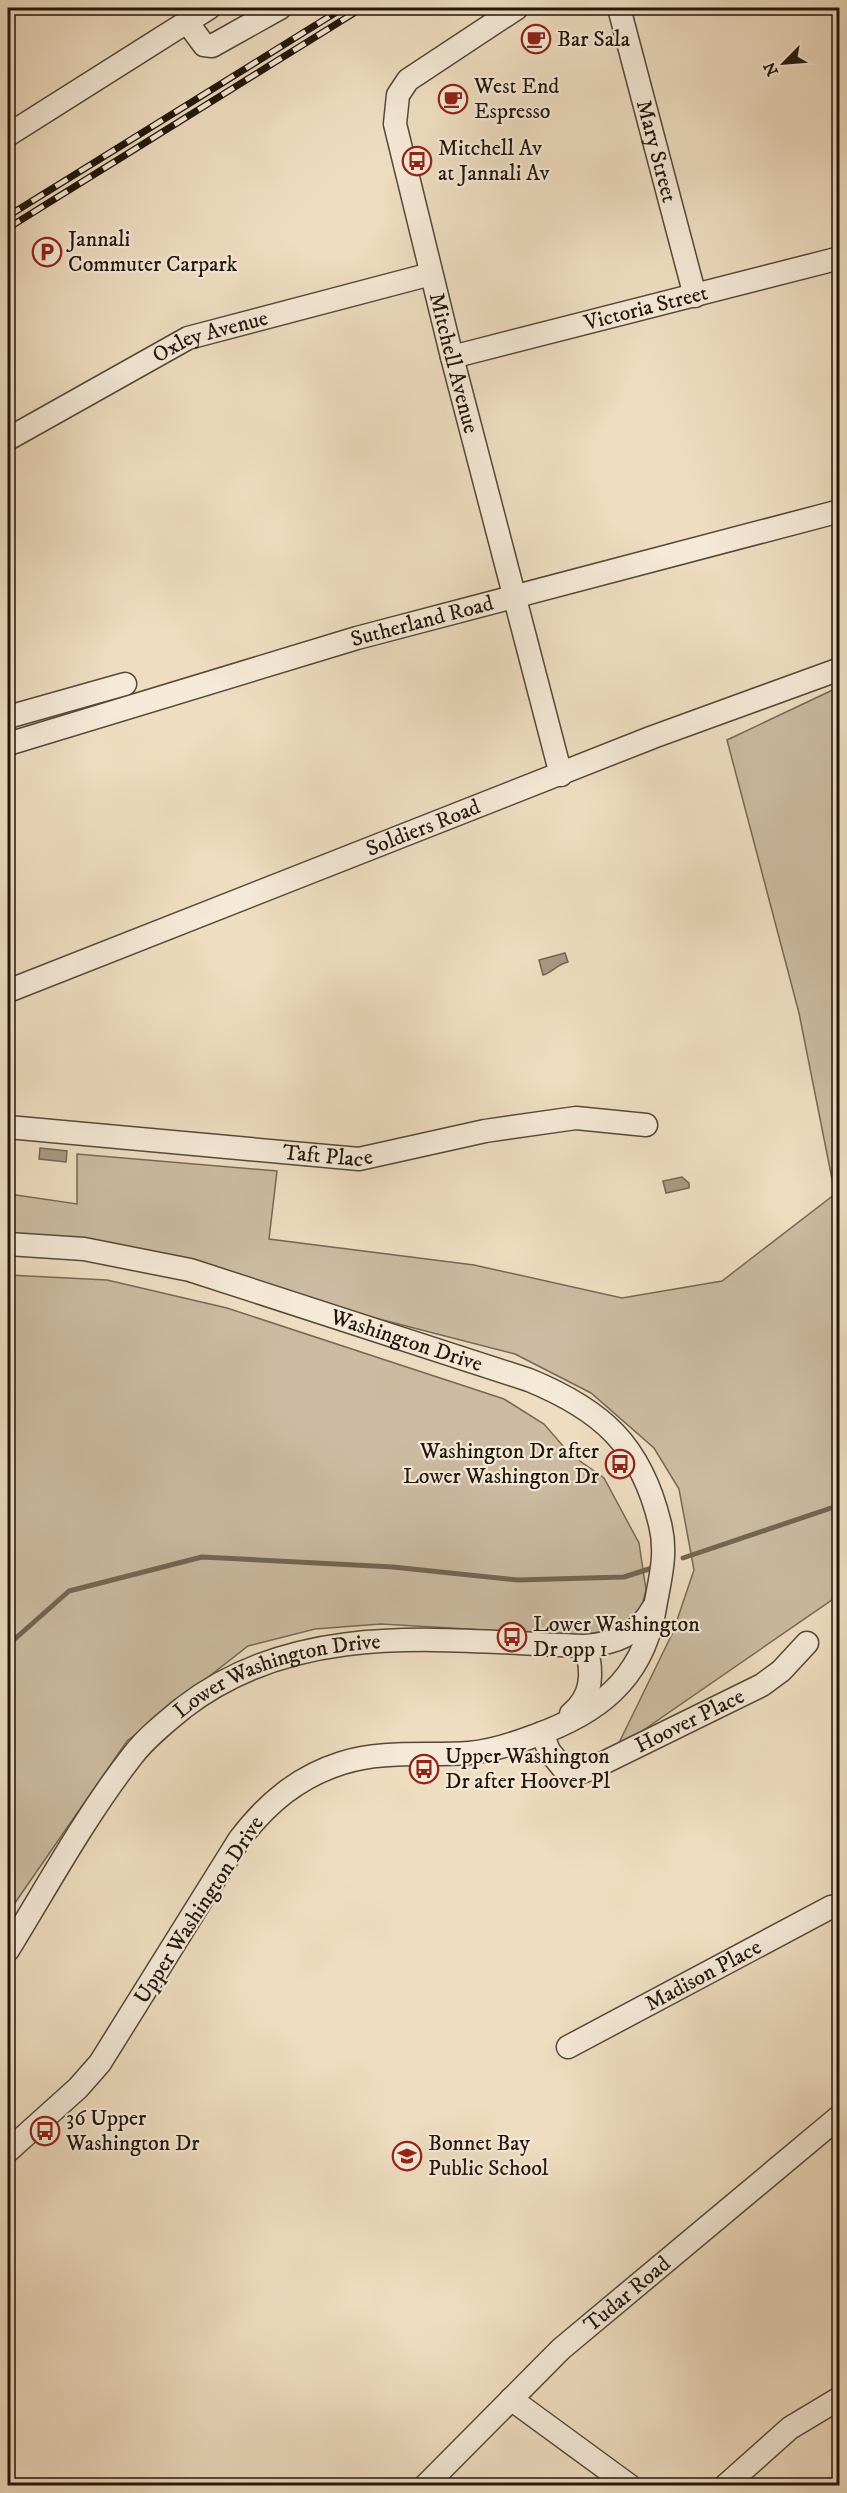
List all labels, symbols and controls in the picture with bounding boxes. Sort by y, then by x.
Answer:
cafe icon: Bar Sala [520,23,552,55]
place label: Bar Sala [557,26,631,53]
north arrow [754,33,814,93]
text: N [759,59,783,79]
place label: West End Espresso [473,73,559,125]
cafe icon: West End Espresso [437,83,469,115]
street label: Mary Street [630,97,683,205]
place label: Mitchell Av at Jannali Av [438,135,550,187]
bus stop icon: Mitchell Av at Jannali Av [401,145,433,177]
place label: Jannali Commuter Carpark [66,226,238,278]
parking icon: Jannali Commuter Carpark [31,236,63,268]
street label: Victoria Street [580,279,710,337]
street label: Mitchell Avenue [423,290,485,436]
street label: Oxley Avenue [148,304,271,369]
street label: Sutherland Road [347,589,496,653]
street label: Soldiers Road [362,793,484,862]
street label: Taft Place [282,1139,375,1173]
street label: Washington Drive [326,1303,486,1378]
place label: Washington Dr after Lower Washington Dr [403,1438,600,1490]
bus stop icon: Washington Dr after Lower Washington Dr [604,1448,636,1480]
place label: Lower Washington Dr opp 1 [533,1611,700,1663]
bus stop icon: Lower Washington Dr opp 1 [496,1621,528,1653]
street label: Lower Washington Drive [168,1628,381,1724]
street label: Hoover Place [630,1682,749,1759]
place label: Upper Washington Dr after Hoover Pl [445,1743,611,1795]
bus stop icon: Upper Washington Dr after Hoover Pl [408,1753,440,1785]
street label: Upper Washington Drive [128,1811,270,2009]
street label: Madison Place [640,1933,766,2017]
place label: 36 Upper Washington Dr [65,2105,200,2157]
bus stop icon: 36 Upper Washington Dr [29,2115,61,2147]
place label: Bonnet Bay Public School [428,2130,549,2182]
school or university icon: Bonnet Bay Public School [391,2140,423,2172]
street label: Tudar Road [578,2250,676,2338]

